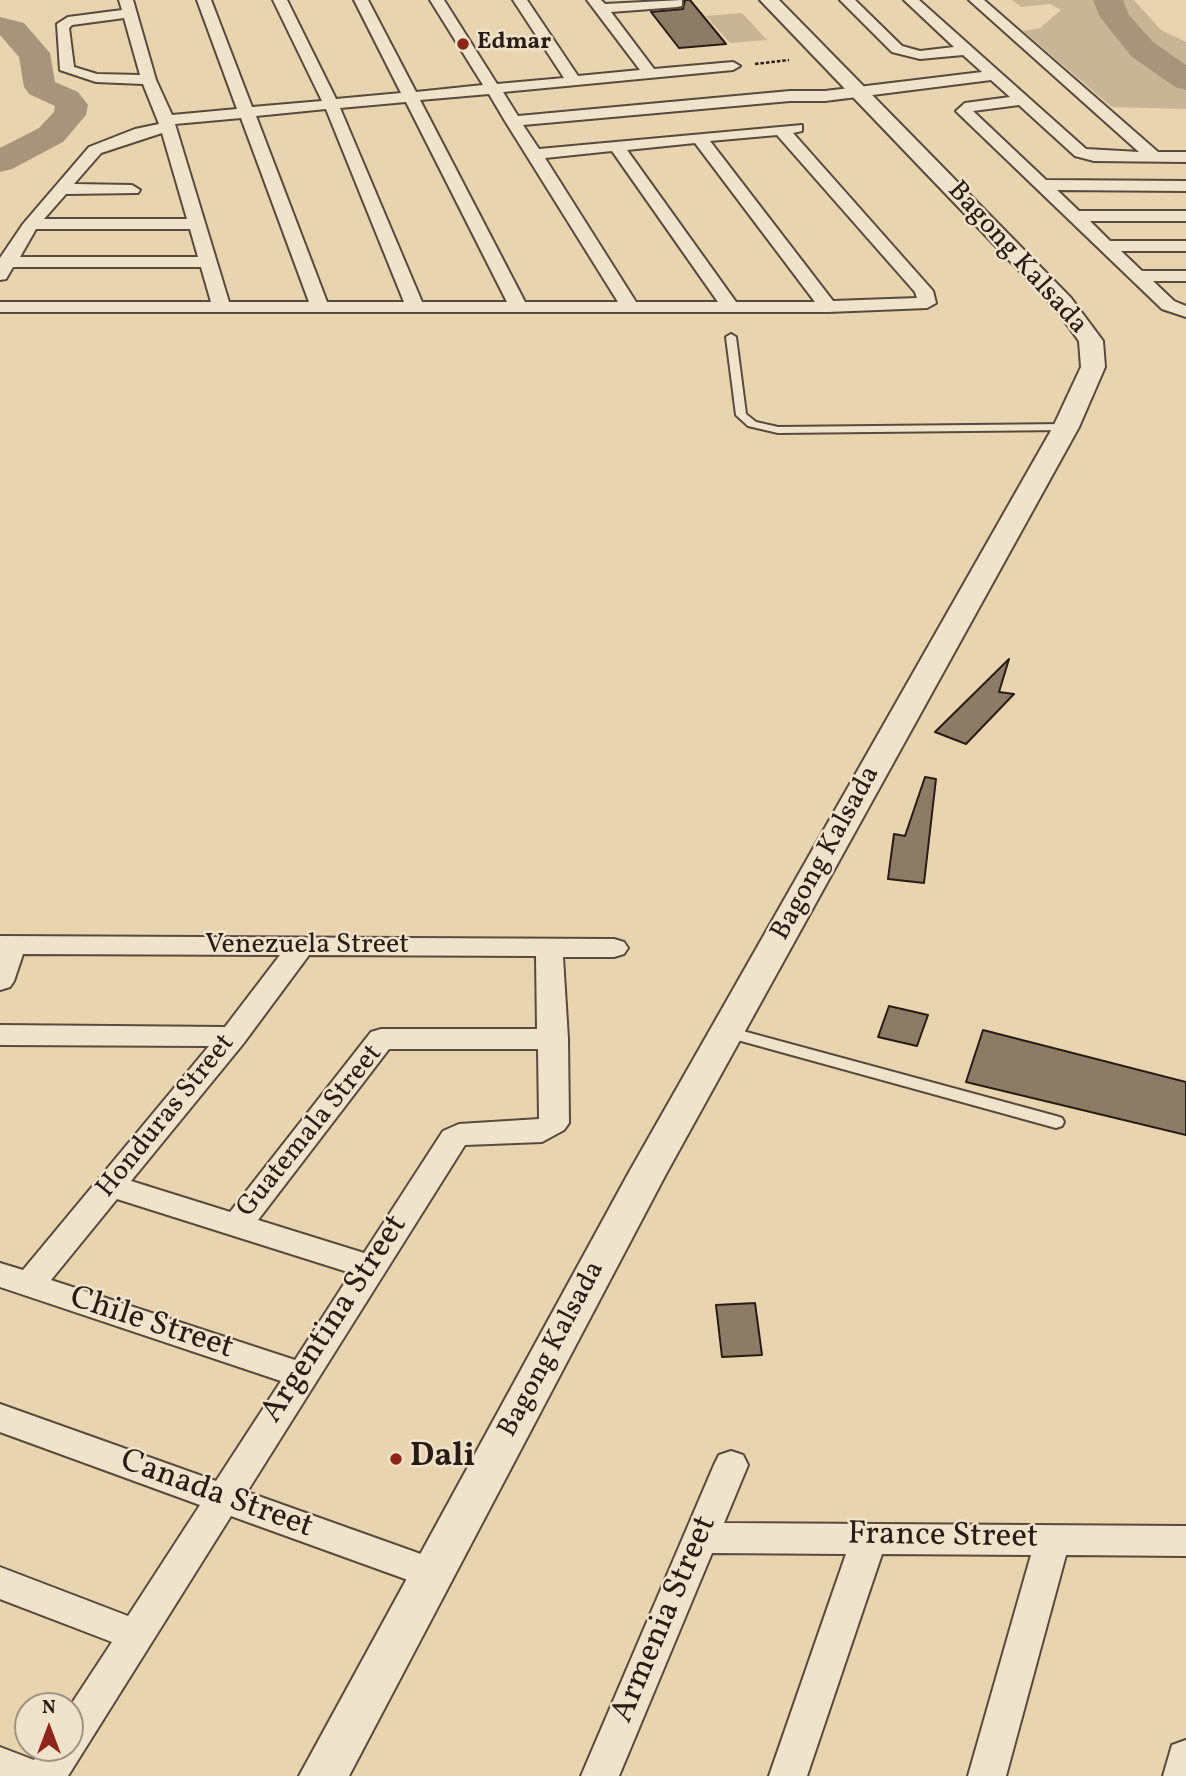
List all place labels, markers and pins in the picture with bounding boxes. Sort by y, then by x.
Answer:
place label: Edmar [477,30,551,58]
marker: Edmar [455,36,471,52]
place label: Dali [410,1439,475,1479]
marker: Dali [388,1451,404,1467]

